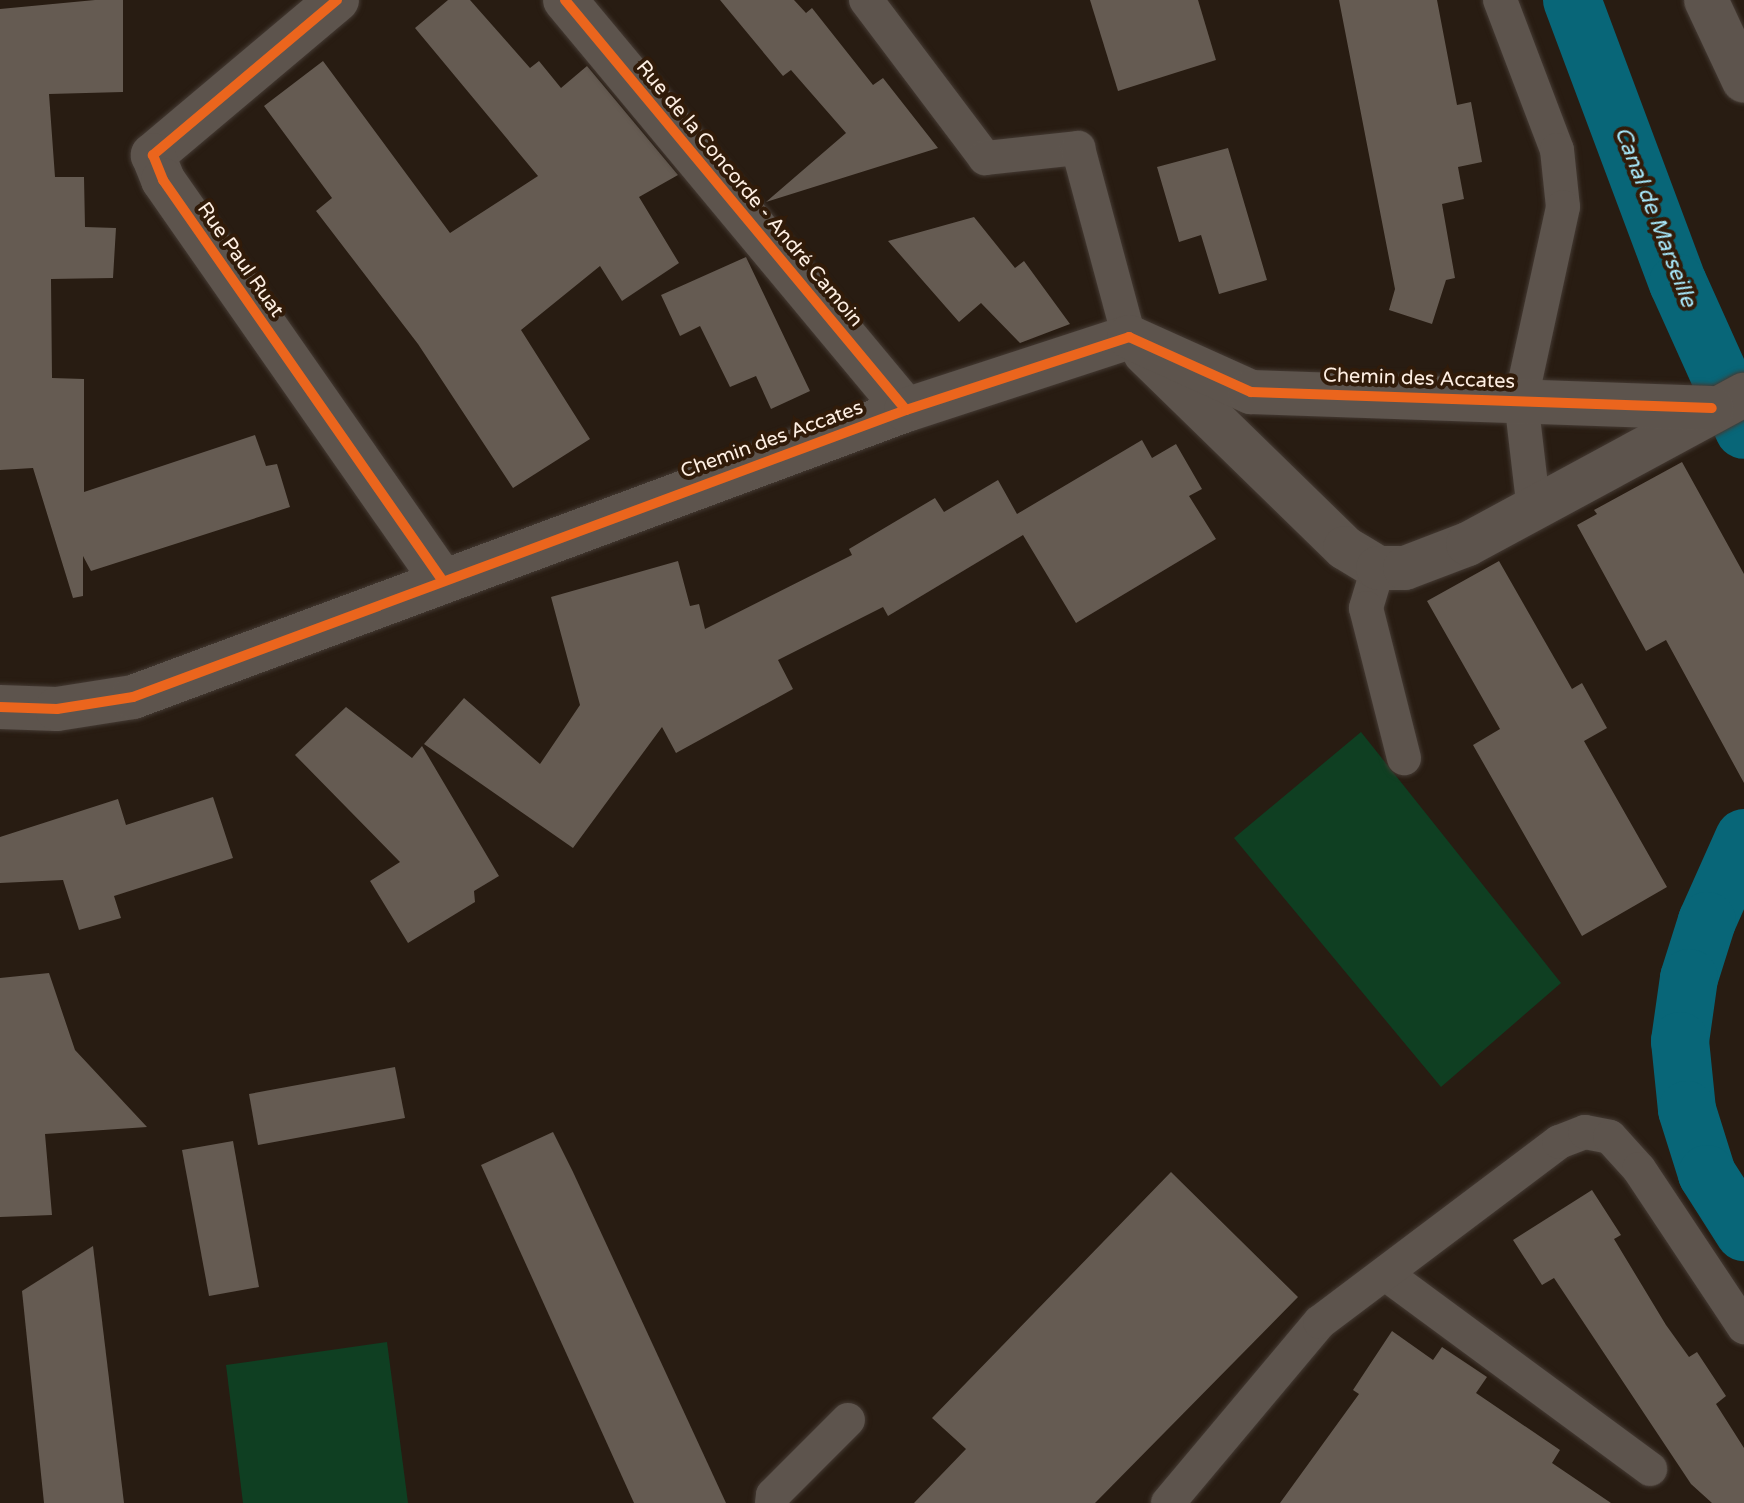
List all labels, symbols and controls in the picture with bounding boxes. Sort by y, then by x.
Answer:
street label: Rue de la Concorde - André Camoin [630,56,868,332]
water label: Canal de Marseille [1609,123,1701,311]
street label: Rue Paul Ruat [192,198,288,322]
street label: Chemin des Accates [1323,364,1515,394]
street label: Chemin des Accates [678,396,866,484]

